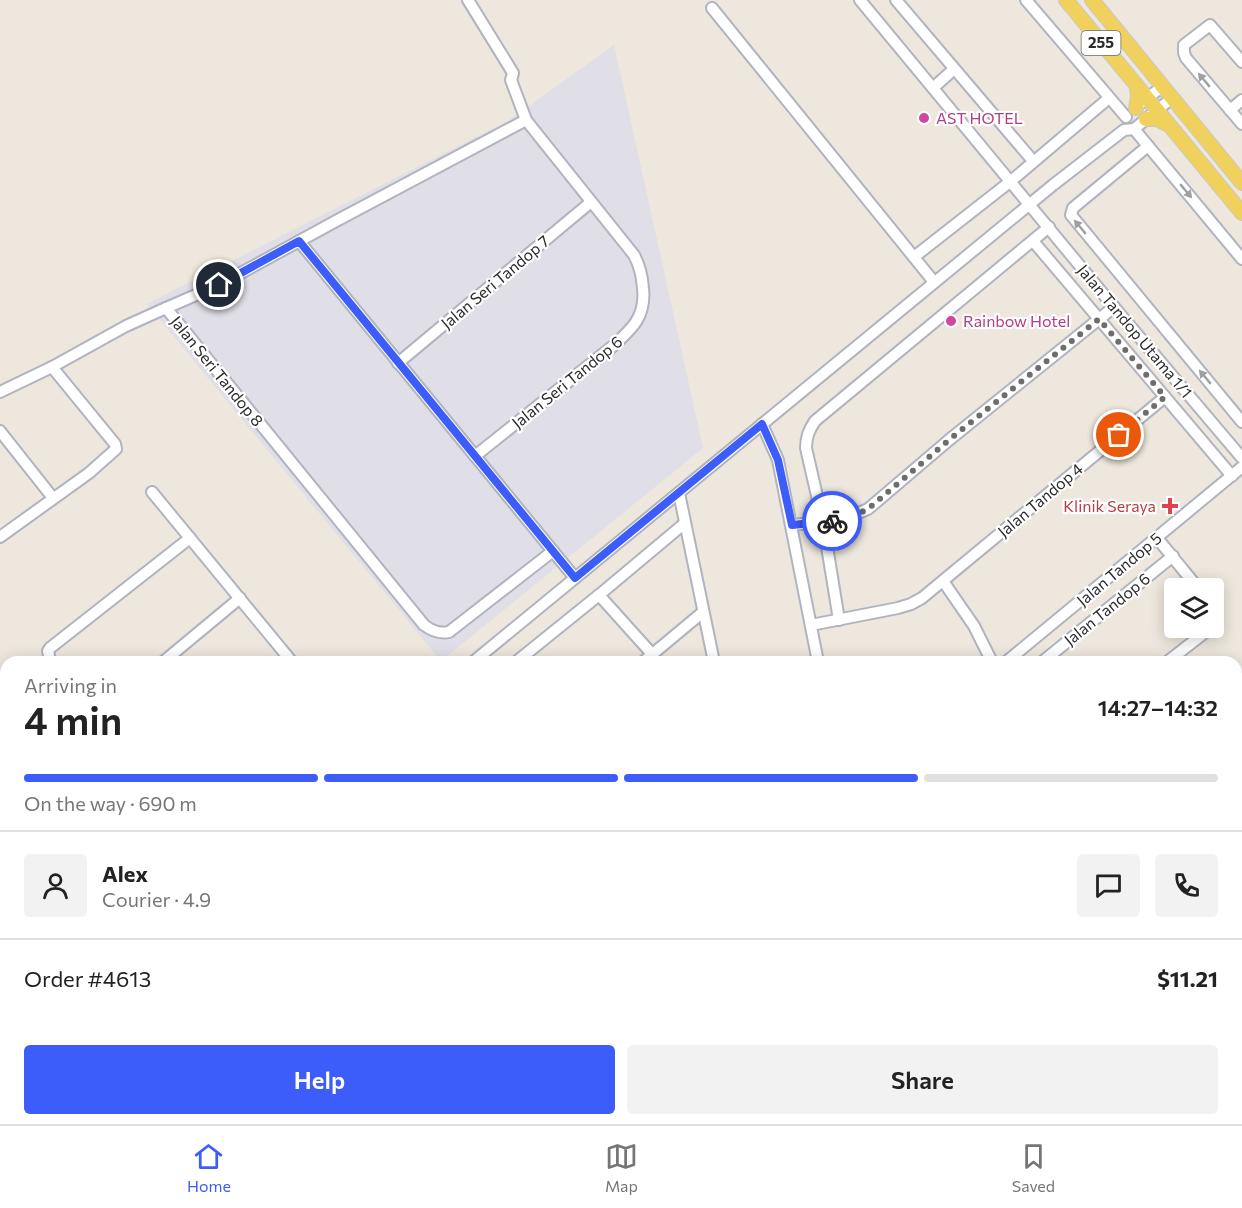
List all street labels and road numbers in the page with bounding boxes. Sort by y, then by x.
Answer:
road number: 255 [1082,31,1120,55]
street label: Jalan Seri Tandop 7 [437,231,553,332]
street label: Jalan Tandop Utama 1/1 [1074,260,1197,401]
street label: Jalan Seri Tandop 8 [167,312,268,430]
street label: Jalan Seri Tandop 6 [508,331,626,432]
street label: Jalan Tandop 4 [993,458,1086,541]
street label: Jalan Tandop 5 [1072,528,1165,610]
street label: Jalan Tandop 6 [1060,568,1154,649]

